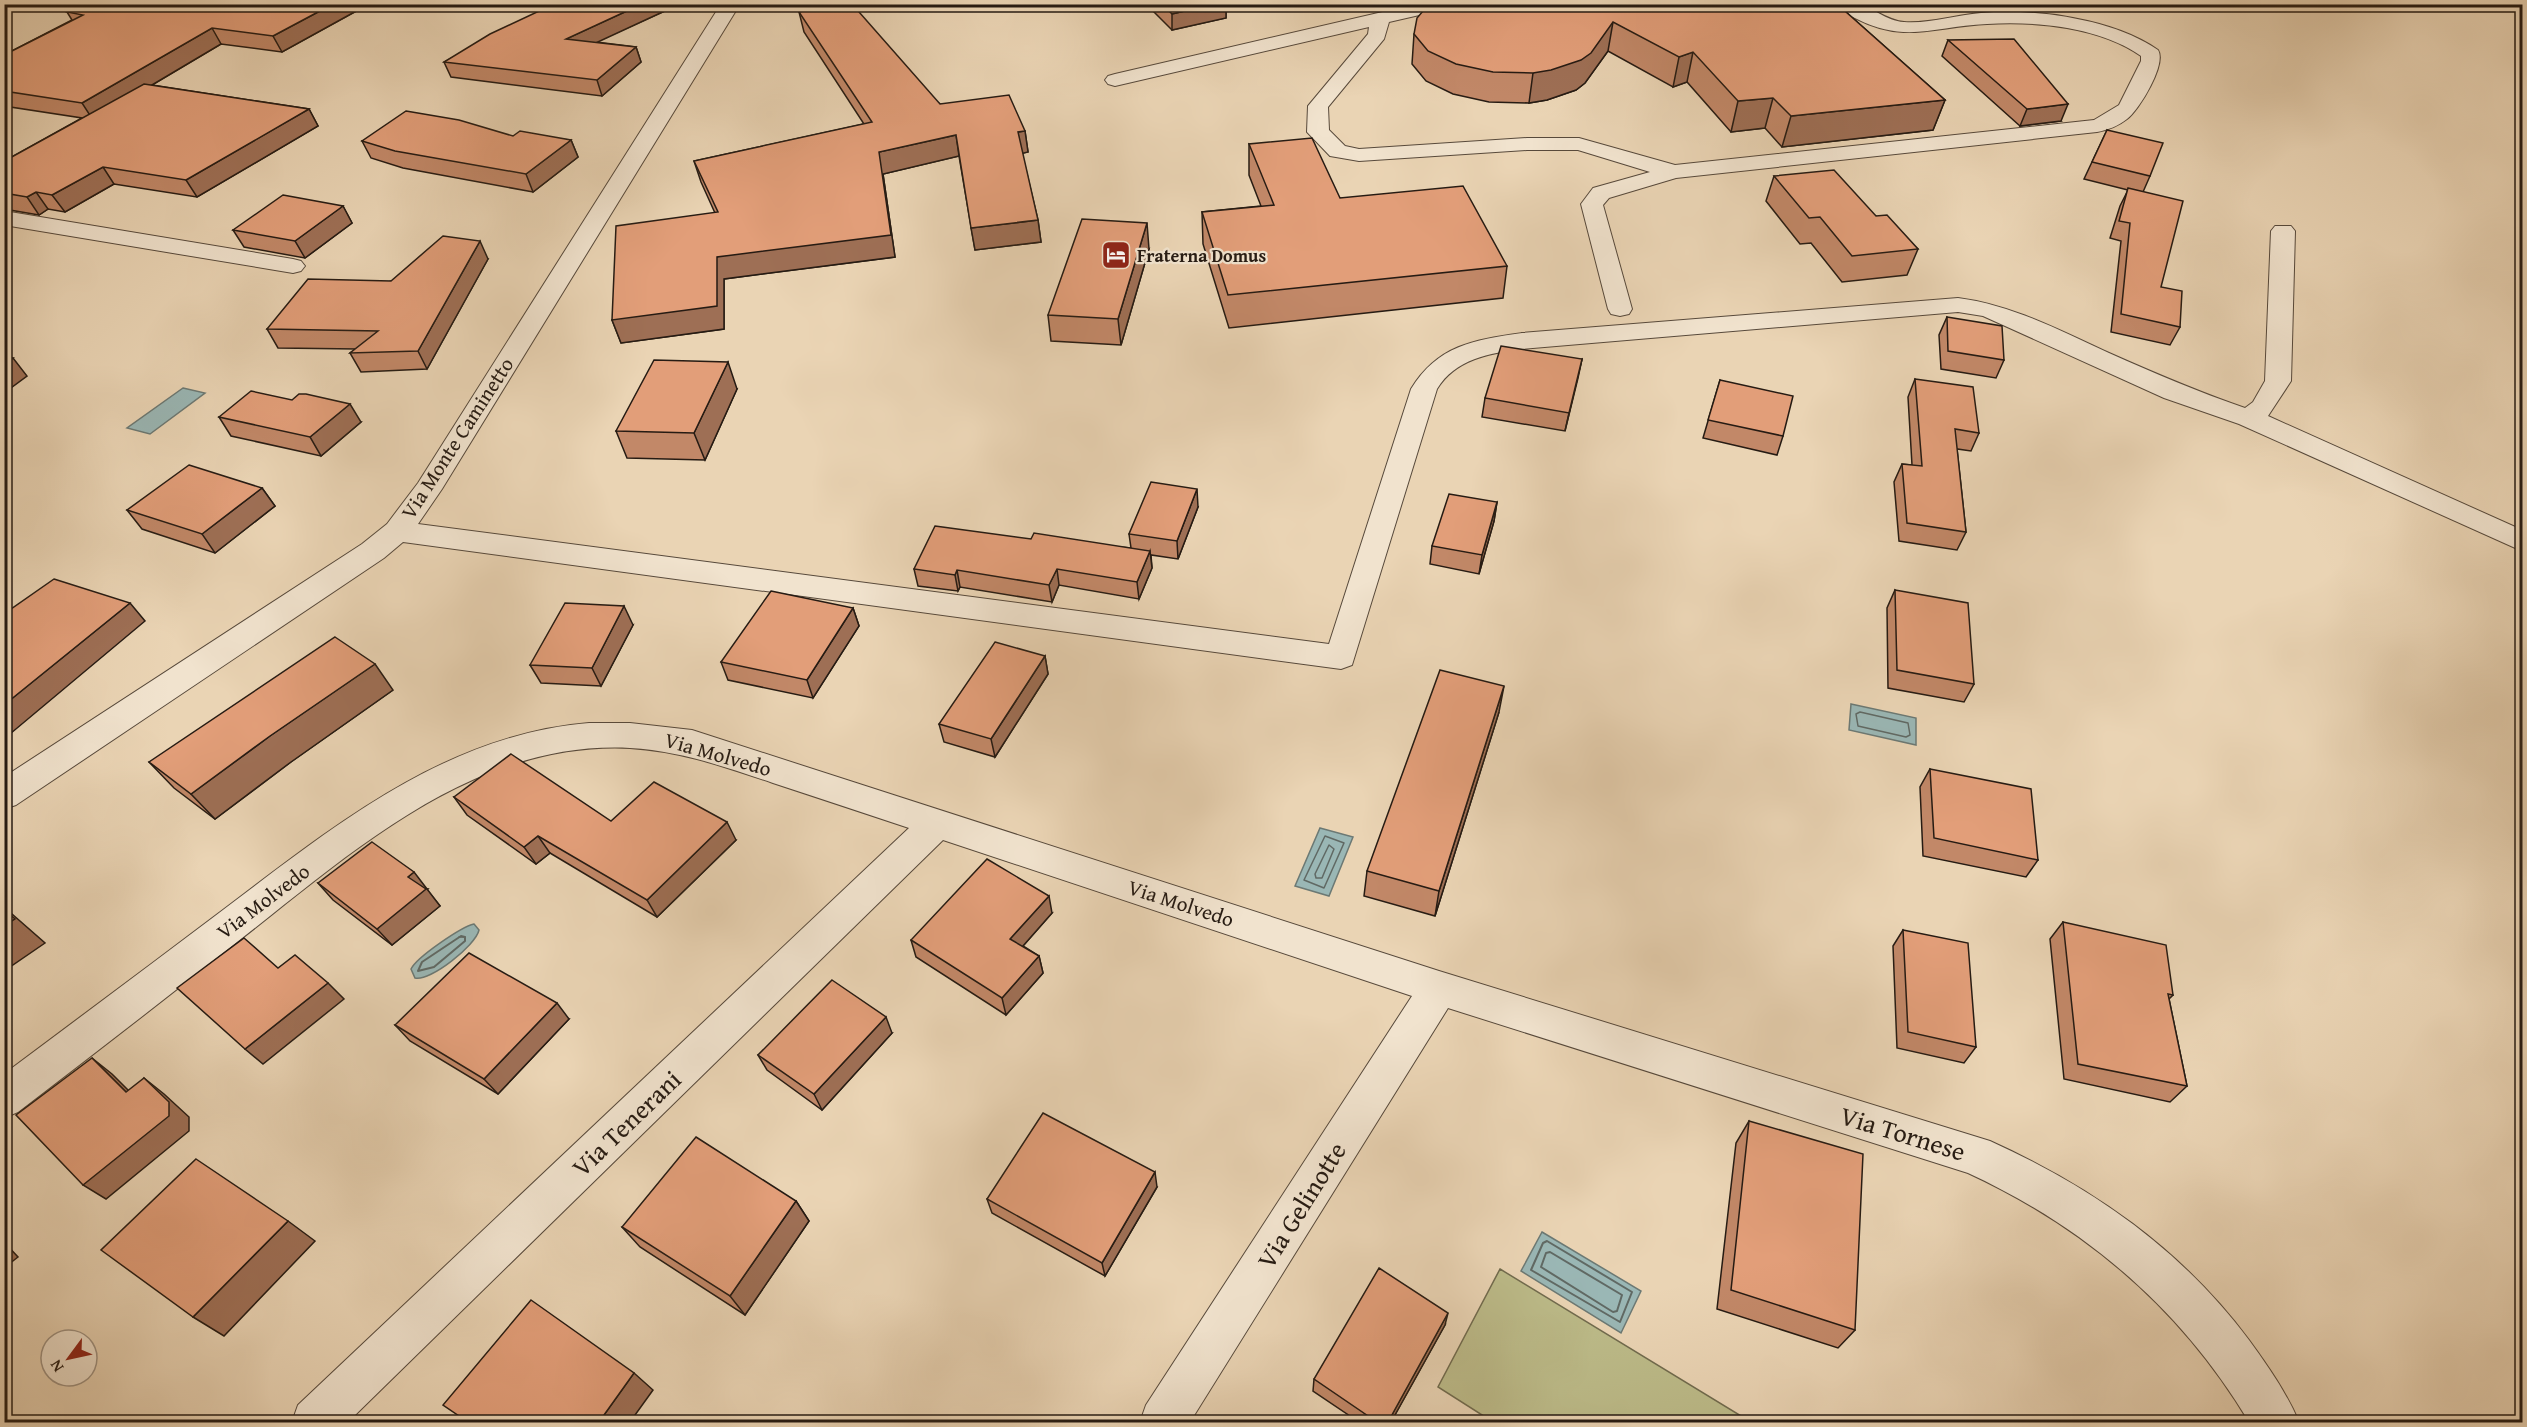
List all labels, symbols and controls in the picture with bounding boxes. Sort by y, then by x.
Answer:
hotel icon: Fraterna Domus [1100,239,1132,271]
place label: Fraterna Domus [1137,242,1266,269]
street label: Via Monte Caminetto [393,351,521,525]
street label: Via Molvedo [661,724,775,784]
street label: Via Molvedo [210,856,316,946]
street label: Via Molvedo [1124,871,1238,935]
street label: Via Tenerani [562,1061,690,1185]
street label: Via Tornese [1836,1095,1970,1171]
street label: Via Gelinotte [1247,1134,1355,1276]
north arrow [39,1328,99,1388]
text: N [43,1355,69,1377]

